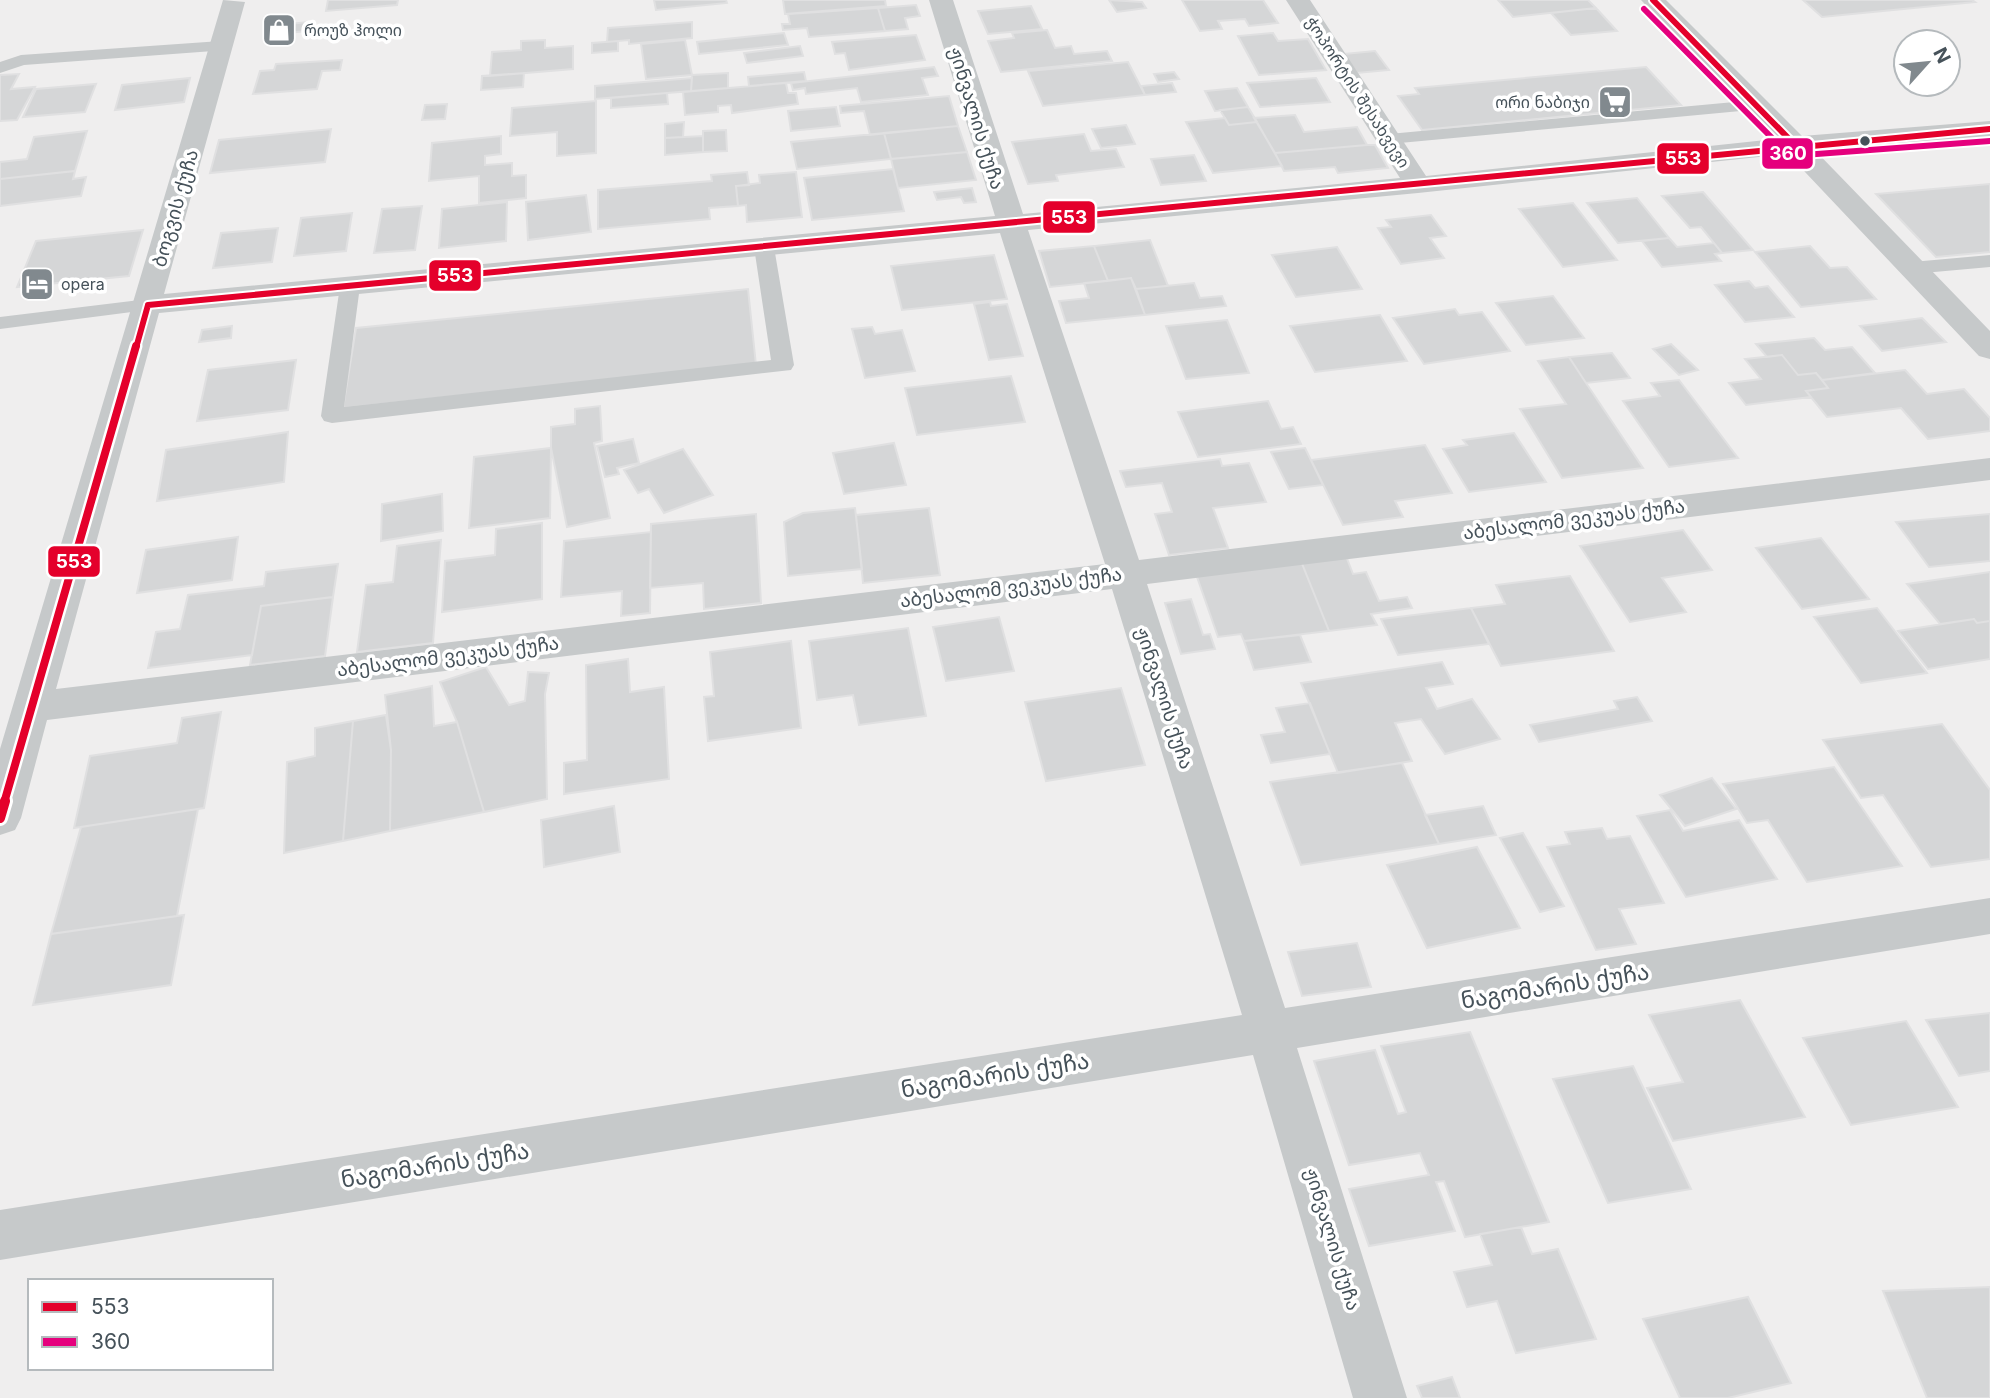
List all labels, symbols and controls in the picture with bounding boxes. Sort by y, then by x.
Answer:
shop icon: როუზ ჰოლი [260,11,298,49]
street label: ჭოპორტის შესახვევი [1302,13,1414,171]
place label: როუზ ჰოლი [304,20,402,41]
north arrow [1892,28,1962,98]
street label: ჟინვალის ქუჩა [943,44,1009,193]
text: N [1928,44,1955,67]
supermarket icon: ორი ნაბიჯი [1596,83,1634,121]
place label: ორი ნაბიჯი [1495,92,1590,112]
unlabelled marker [1858,134,1872,148]
line badge: 360 [1761,137,1814,170]
line badge: 553 [1656,142,1710,175]
text: 360 [1769,142,1807,165]
street label: ბოგვის ქუჩა [148,147,203,270]
text: 553 [1665,147,1701,170]
line badge: 553 [1042,200,1096,234]
text: 553 [1051,206,1087,229]
line badge: 553 [428,259,482,292]
text: 553 [437,264,473,287]
hotel icon: opera [18,265,56,303]
place label: opera [61,274,105,294]
street label: აბესალომ ვეკუას ქუჩა [1462,494,1686,546]
line badge: 553 [47,545,101,578]
text: 553 [56,550,92,573]
street label: აბესალომ ვეკუას ქუჩა [899,562,1123,614]
street label: ჟინვალის ქუჩა [1130,624,1198,772]
street label: აბესალომ ვეკუას ქუჩა [336,631,560,683]
street label: ნაგომარის ქუჩა [1459,957,1651,1015]
street label: ნაგომარის ქუჩა [899,1046,1091,1104]
street label: ნაგომარის ქუჩა [339,1136,531,1194]
street label: ჟინვალის ქუჩა [1299,1165,1365,1314]
legend [28,1279,273,1370]
text: 553 [91,1294,130,1319]
text: 360 [91,1329,130,1354]

